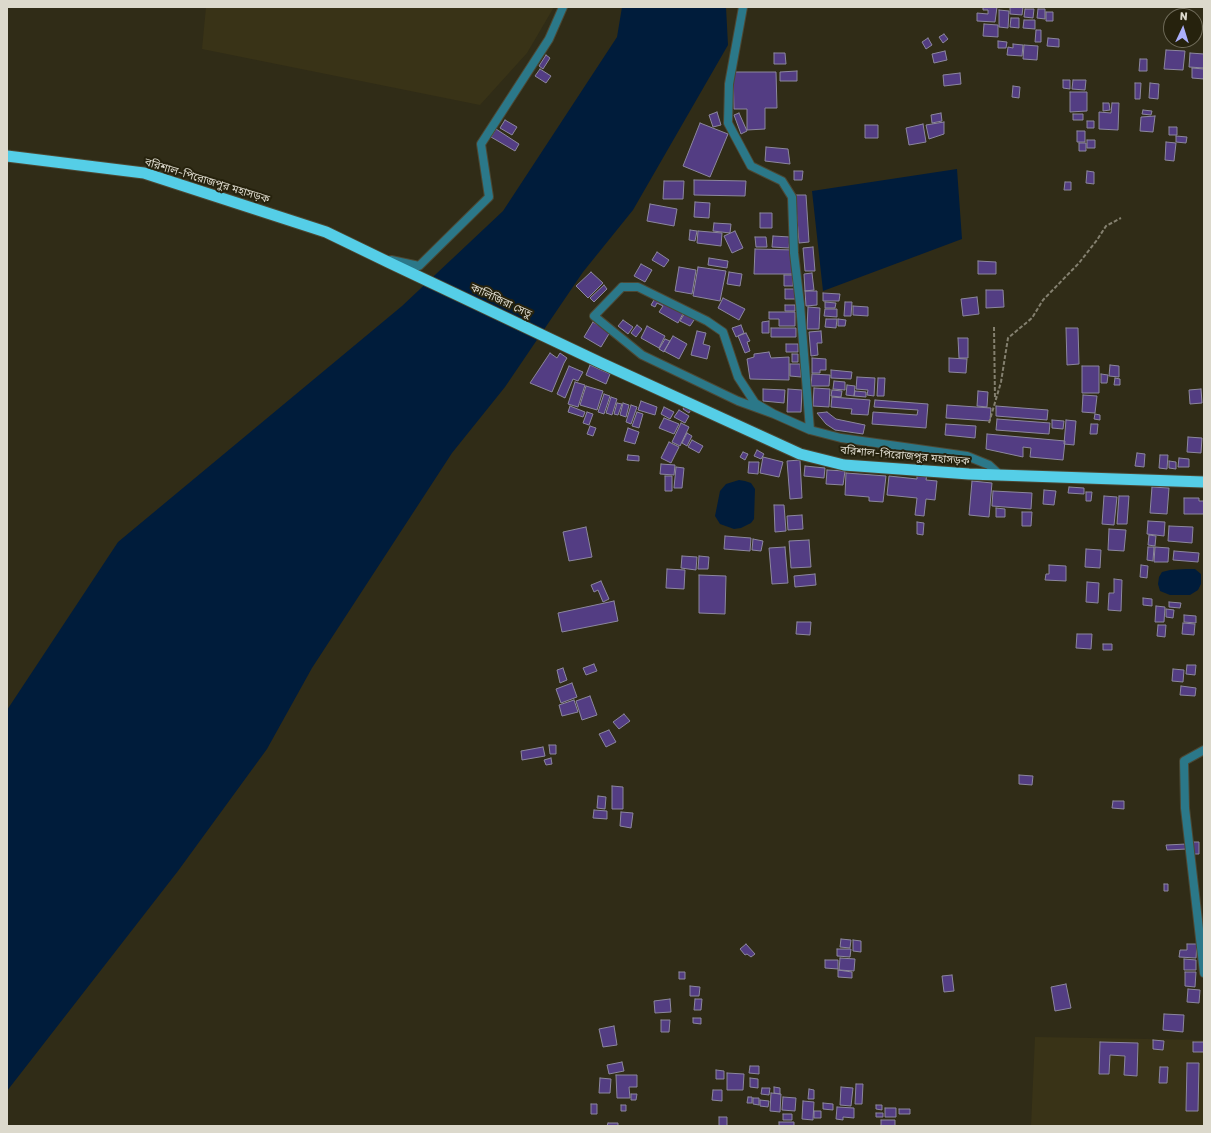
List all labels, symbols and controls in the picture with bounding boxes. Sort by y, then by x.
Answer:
north arrow [1163,8,1203,48]
text: N [1179,10,1188,23]
street label: বরিশাল-পিরোজপুর মহাসড়ক [143,156,271,206]
street label: কালিজিরা সেতু [468,281,534,321]
street label: বরিশাল-পিরোজপুর মহাসড়ক [840,444,970,468]

